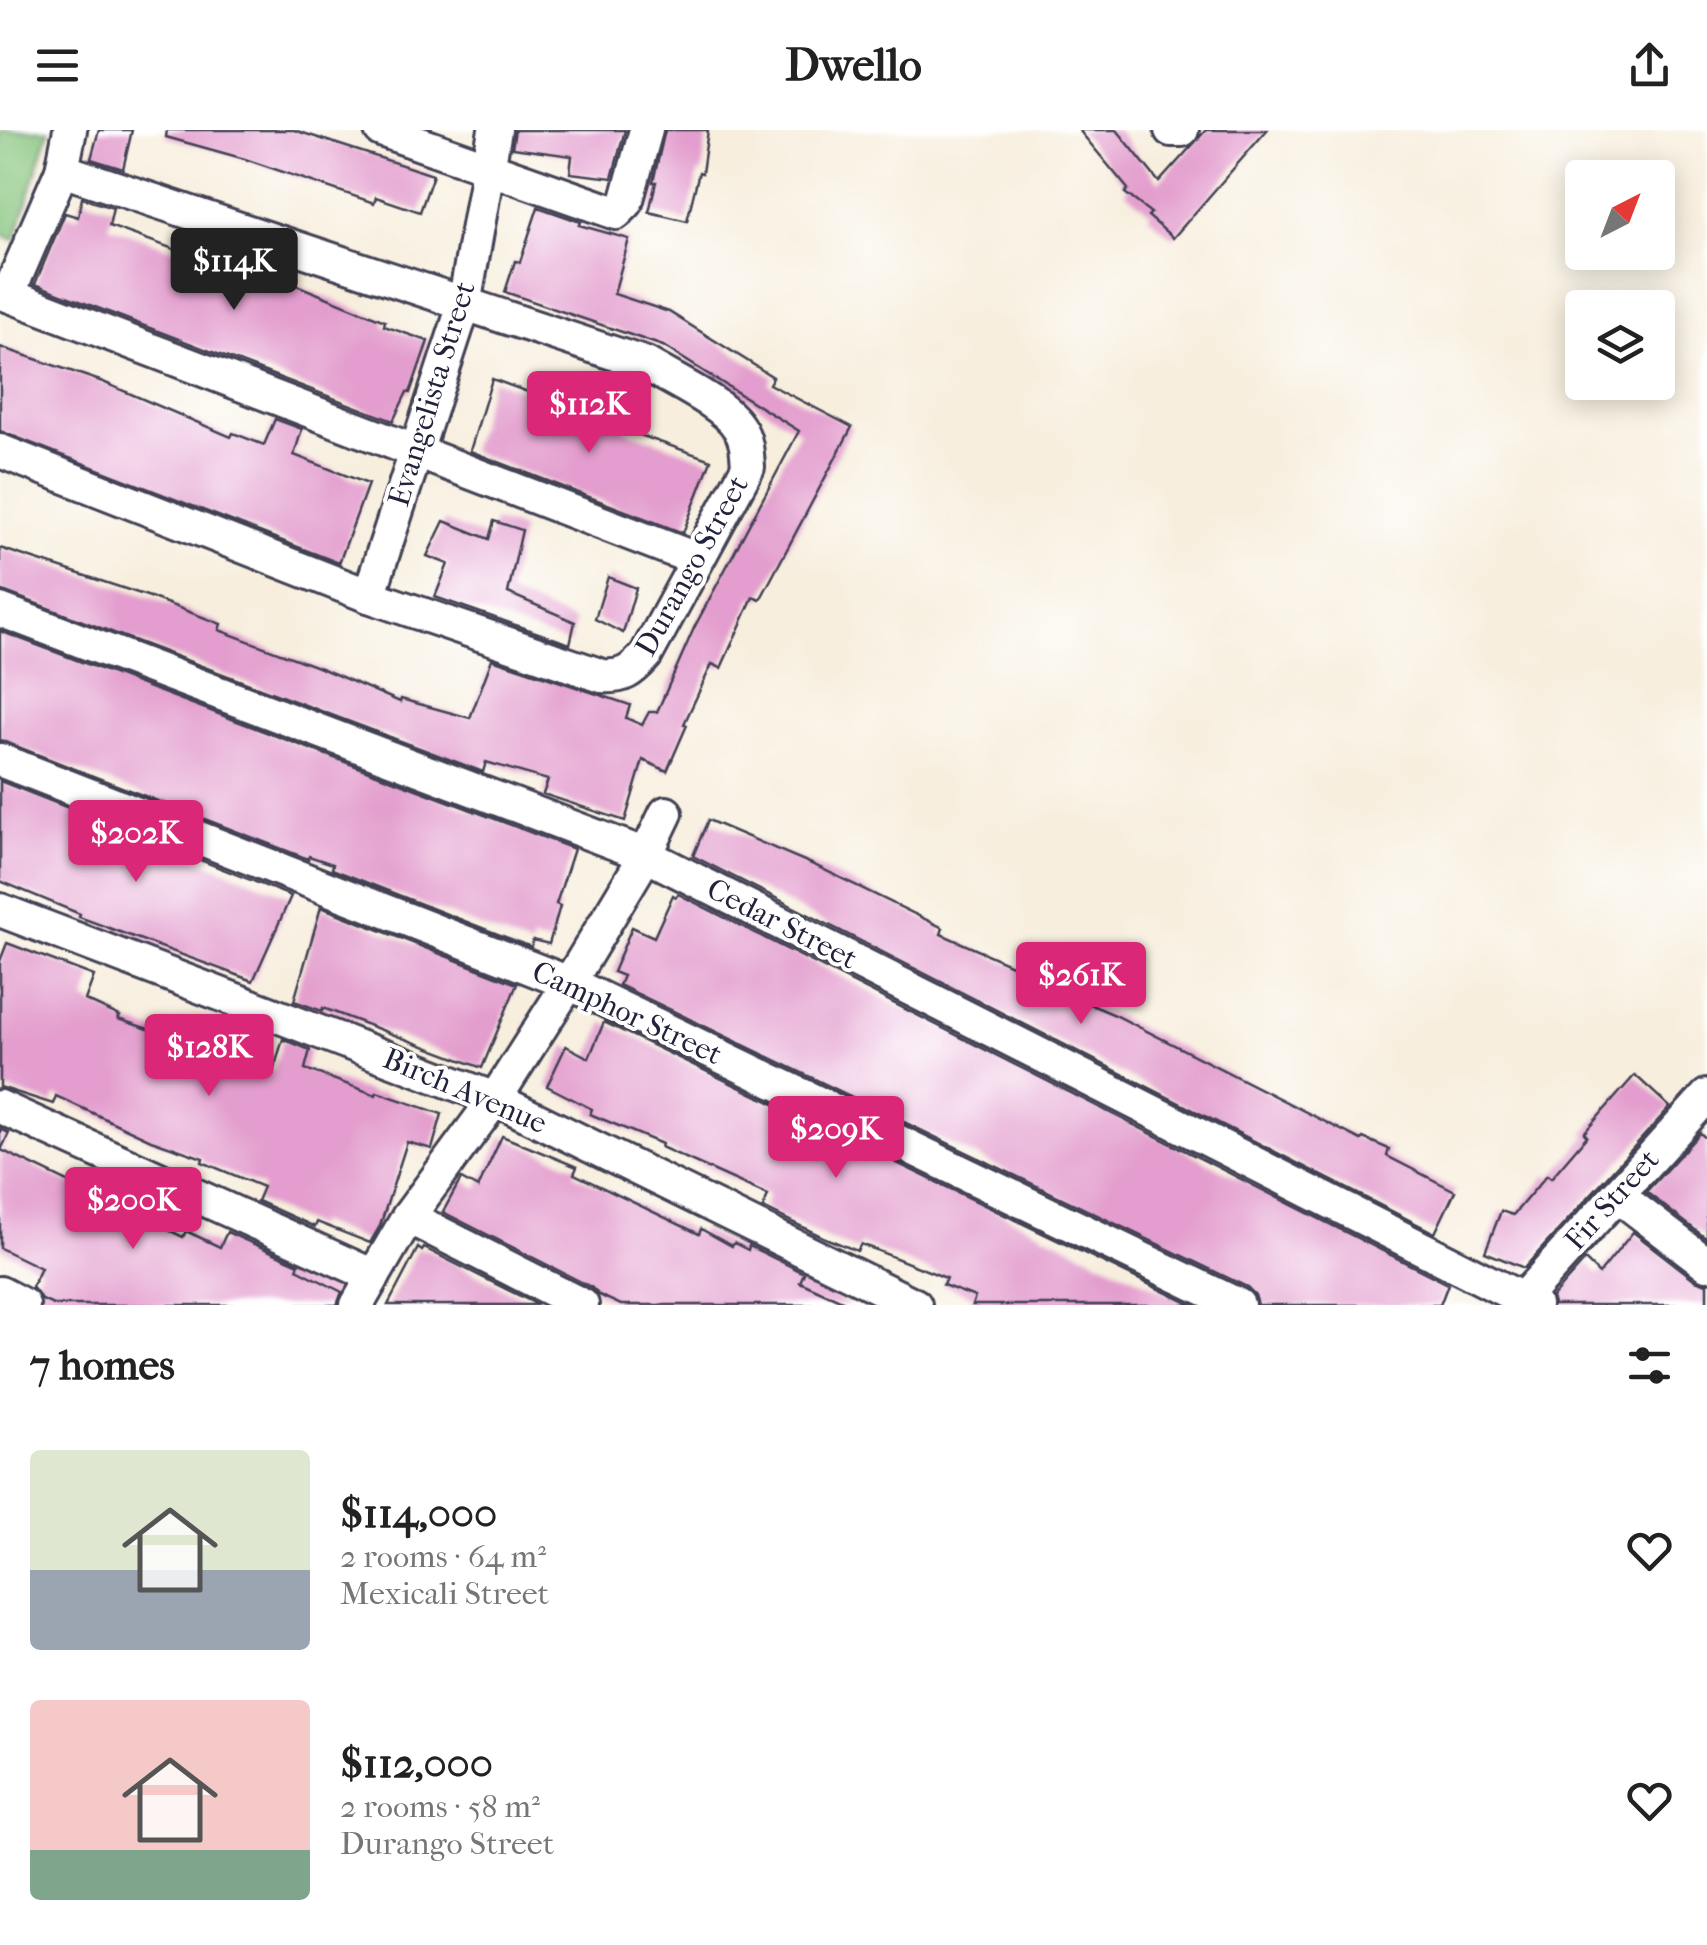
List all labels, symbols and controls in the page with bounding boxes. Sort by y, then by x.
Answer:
icon: menu [30,38,85,93]
icon: share [1622,38,1677,93]
text: Dwello [785,39,922,92]
north arrow [1565,160,1675,270]
map controls [1565,160,1675,400]
pin: $114K [164,228,304,313]
text: $114K [193,242,275,279]
street label: Evangelista Street [381,277,483,511]
button: layers [1565,290,1675,400]
pin: $112K [519,371,659,456]
text: $112K [549,385,629,422]
street label: Durango Street [628,470,756,662]
pin: $202K [66,800,206,885]
text: $202K [90,814,182,851]
street label: Cedar Street [701,871,863,977]
pin: $261K [1011,942,1151,1027]
street label: Camphor Street [527,954,728,1072]
text: $261K [1038,956,1124,993]
pin: $128K [139,1014,279,1099]
text: $128K [167,1028,251,1065]
street label: Birch Avenue [378,1041,552,1141]
pin: $209K [766,1096,906,1181]
text: $209K [790,1110,882,1147]
street label: Fir Street [1558,1142,1666,1258]
pin: $200K [63,1167,203,1252]
text: $200K [87,1181,179,1218]
icon: filters [1622,1338,1677,1393]
text: 7 homes [30,1341,175,1390]
text: $114,000 [340,1489,497,1538]
icon: home [110,1490,230,1610]
icon: heart [1622,1523,1677,1578]
text: 2 rooms · 64 m² [340,1538,546,1575]
text: Mexicali Street [340,1575,549,1612]
text: $112,000 [340,1739,493,1788]
icon: home [110,1740,230,1860]
icon: heart [1622,1773,1677,1828]
text: 2 rooms · 58 m² [340,1788,540,1825]
text: Durango Street [340,1825,554,1862]

